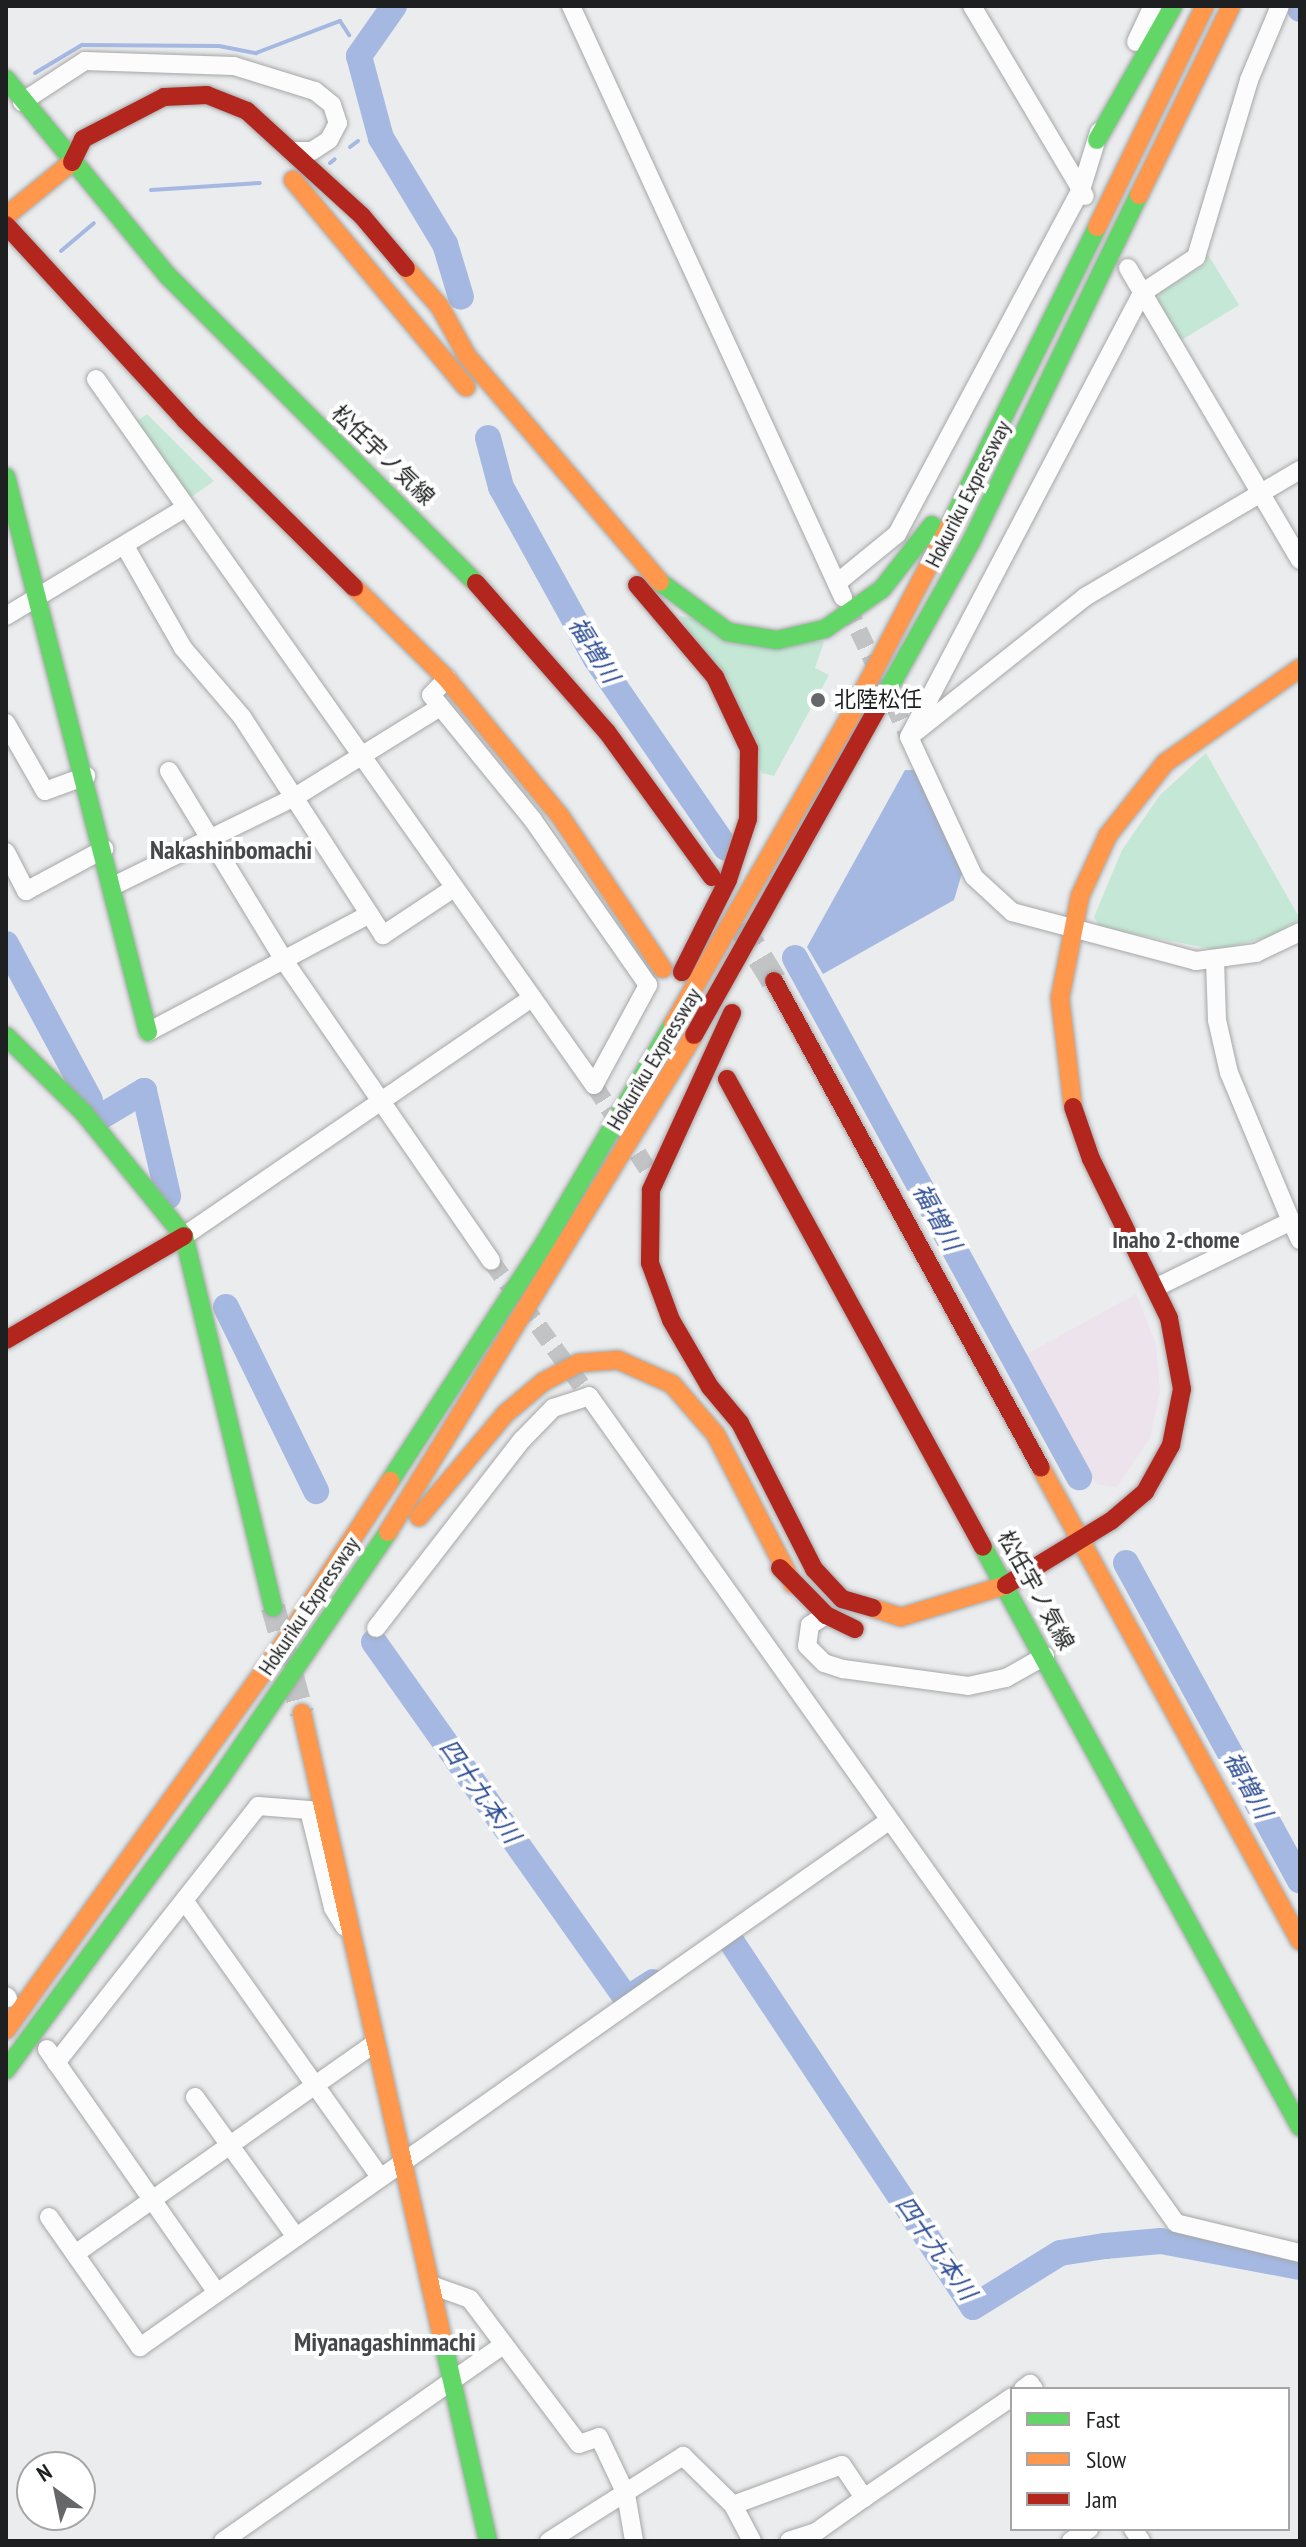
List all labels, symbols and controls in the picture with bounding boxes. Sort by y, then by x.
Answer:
street label: 松任宇ノ気線 [326,400,440,510]
street label: Hokuriku Expressway [920,416,1016,572]
water label: 福増川 [563,612,625,688]
place label: 北陸松任 [834,687,922,713]
marker: 北陸松任 [809,691,827,709]
district label: Nakashinbomachi [150,834,312,866]
street label: Hokuriku Expressway [601,983,707,1135]
water label: 福増川 [907,1179,967,1255]
district label: Inaho 2-chome [1112,1226,1240,1254]
street label: 松任宇ノ気線 [992,1526,1080,1654]
street label: Hokuriku Expressway [253,1532,365,1680]
water label: 四十九本川 [434,1734,526,1848]
water label: 福増川 [1218,1747,1278,1823]
water label: 四十九本川 [890,2191,982,2305]
district label: Miyanagashinmachi [294,2326,476,2358]
legend [1010,2387,1290,2531]
text: Fast [1086,2404,1120,2435]
text: Slow [1086,2444,1126,2475]
north arrow [16,2451,96,2531]
text: N [31,2458,57,2488]
text: Jam [1086,2484,1117,2515]

